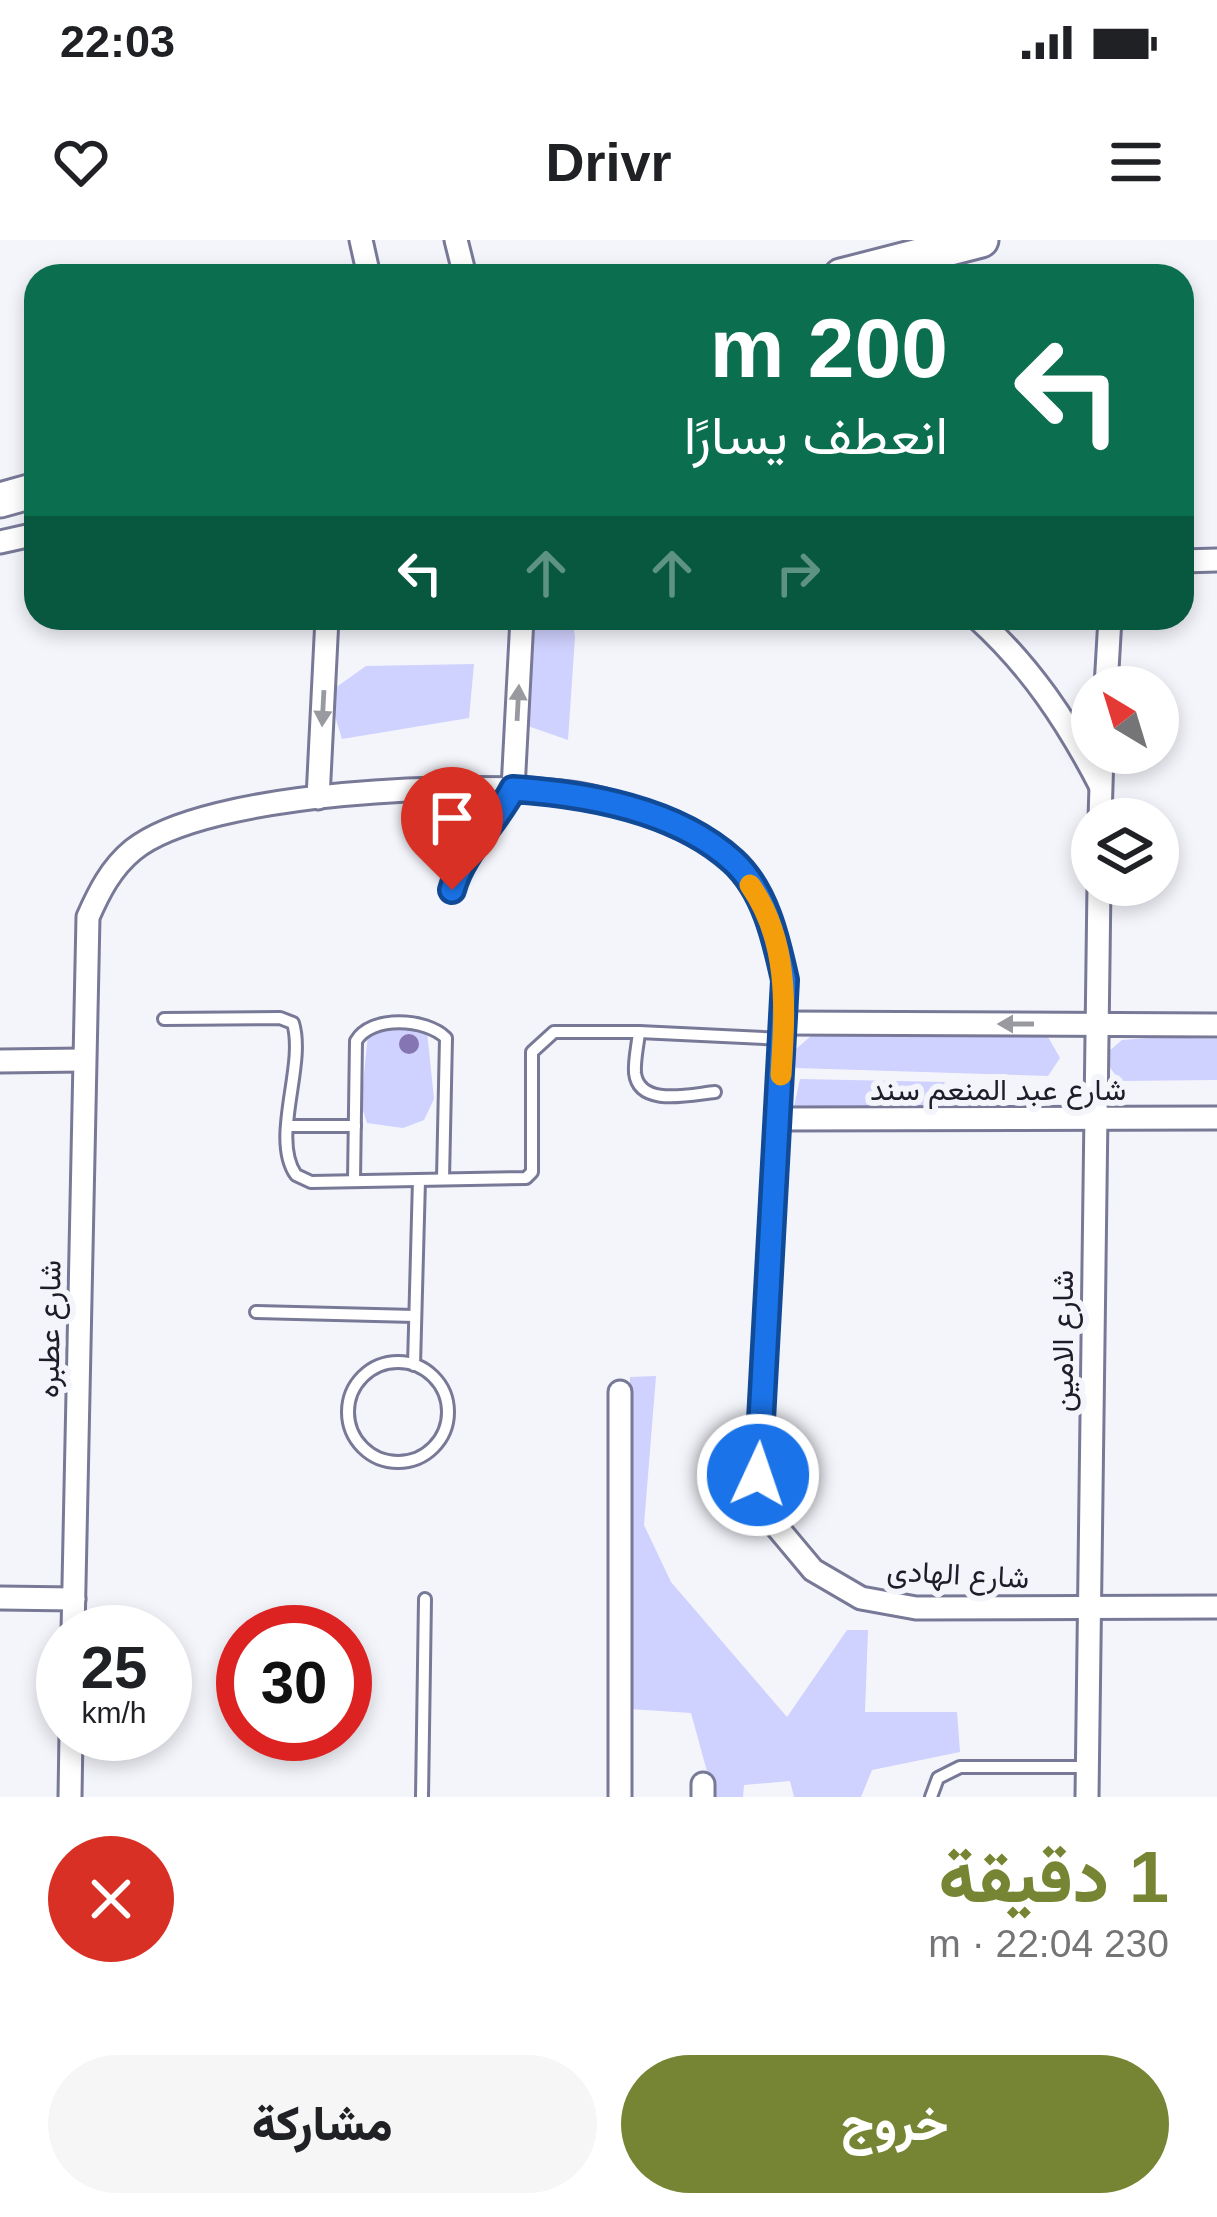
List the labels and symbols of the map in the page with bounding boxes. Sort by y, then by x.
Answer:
north arrow [1071,666,1179,774]
one-way arrow [508,684,527,722]
one-way arrow [313,690,332,727]
pin [401,767,503,890]
one-way arrow [996,1014,1034,1034]
street label: شارع عبد المنعم سند [870,1073,1126,1110]
street label: شارع عطبره [31,1260,71,1398]
street label: شارع الامين [1046,1270,1083,1412]
position arrow [695,1412,821,1538]
street label: شارع الهادى [886,1554,1030,1598]
speed limit sign: 30 [216,1605,372,1761]

